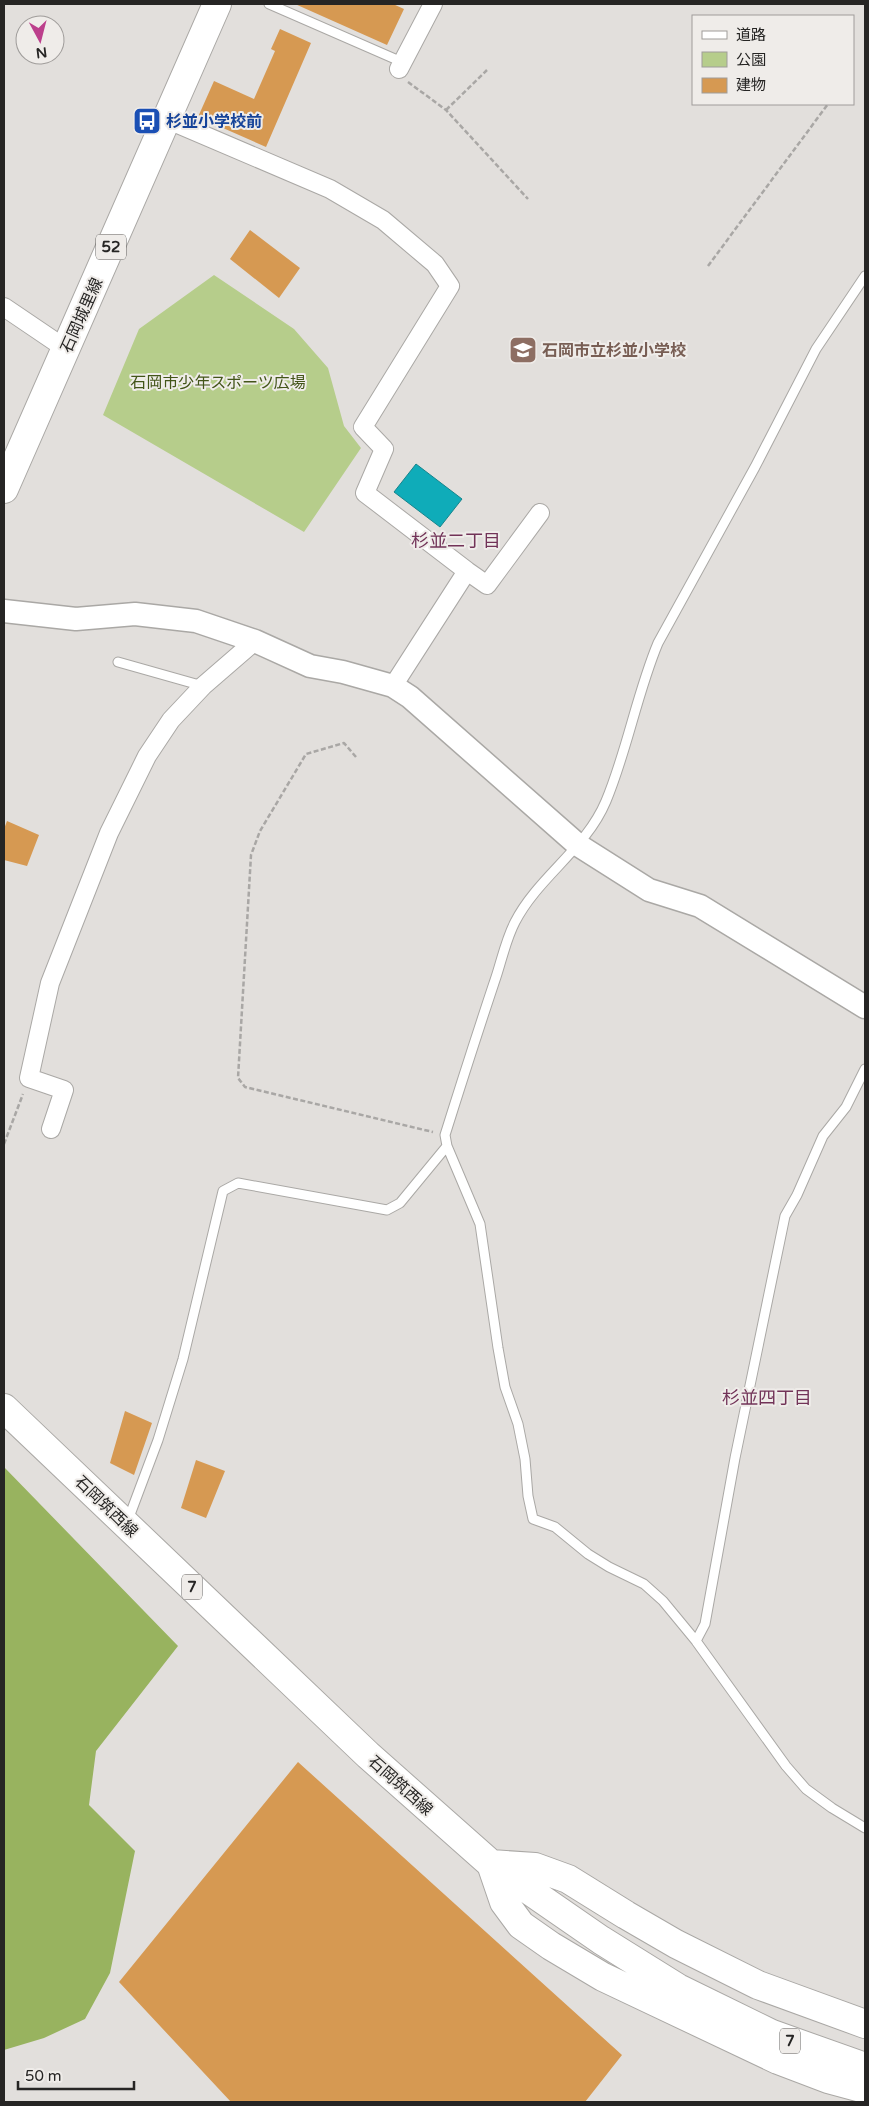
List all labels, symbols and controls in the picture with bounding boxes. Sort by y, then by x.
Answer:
north arrow [15,15,65,65]
legend [692,15,854,105]
text: 道路 [736,26,766,44]
text: N [35,43,48,62]
text: 公園 [736,51,766,69]
text: 建物 [736,76,766,94]
bus stop icon: 杉並小学校前 [132,106,162,136]
place label: 杉並小学校前 [166,112,262,132]
road number: 52 [96,234,126,260]
street label: 石岡城里線 [57,275,107,356]
school or university icon: 石岡市立杉並小学校 [508,335,538,365]
place label: 石岡市立杉並小学校 [542,341,686,361]
park label: 石岡市少年スポーツ広場 [130,373,306,393]
district label: 杉並二丁目 [411,530,501,552]
district label: 杉並四丁目 [722,1387,812,1409]
street label: 石岡筑西線 [71,1472,142,1542]
road number: 7 [182,1574,202,1600]
street label: 石岡筑西線 [364,1752,437,1820]
road number: 7 [780,2028,800,2054]
scale bar [18,2058,134,2090]
text: 50 m [25,2067,62,2085]

